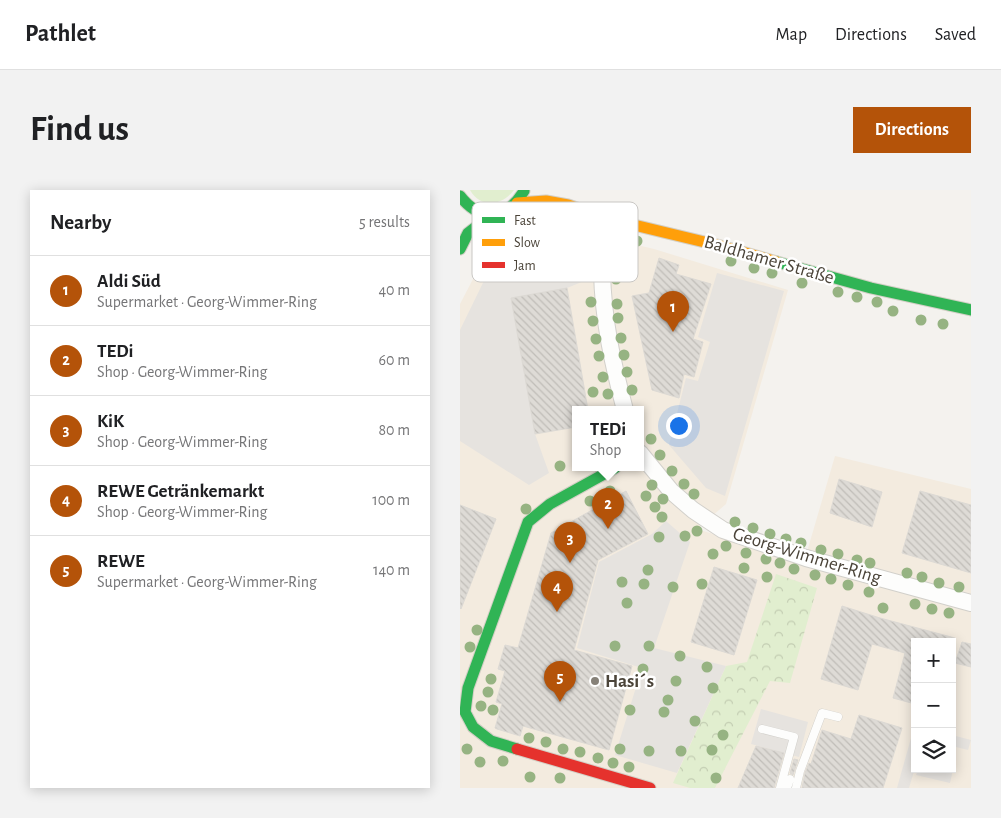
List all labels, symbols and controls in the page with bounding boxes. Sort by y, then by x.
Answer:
text: Pathlet [25,22,96,46]
text: Map [776,26,807,44]
text: Directions [835,26,907,44]
text: Saved [935,26,976,44]
button: Directions [853,107,971,153]
text: Find us [30,112,129,147]
legend [472,202,638,282]
text: Nearby [50,212,111,233]
text: 5 results [359,214,410,230]
text: Fast [514,214,536,228]
street label: Baldhamer Straße [702,232,836,288]
text: Slow [514,236,541,250]
text: Jam [514,259,536,273]
text: Aldi Süd [97,272,161,291]
text: 1 [63,282,69,298]
text: 40 m [378,282,410,298]
pin: 1 [657,291,689,332]
text: Supermarket · Georg-Wimmer-Ring [97,294,317,310]
text: TEDi [97,342,134,361]
text: 2 [62,352,70,368]
text: 60 m [379,352,410,368]
text: Shop · Georg-Wimmer-Ring [97,364,267,380]
popup [572,406,644,471]
text: KiK [97,412,124,431]
your location [666,413,692,439]
text: TEDi [590,420,626,439]
text: 3 [63,422,69,438]
text: 80 m [379,422,410,438]
text: Shop · Georg-Wimmer-Ring [97,434,267,450]
text: Shop [590,442,621,458]
text: REWE Getränkemarkt [97,482,264,501]
pin: 2 [592,488,624,529]
text: 4 [62,492,70,508]
text: 100 m [372,492,410,508]
text: Shop · Georg-Wimmer-Ring [97,504,267,520]
pin: 3 [554,522,586,563]
street label: Georg-Wimmer-Ring [731,524,884,588]
text: REWE [97,552,145,571]
text: 5 [63,562,69,578]
text: 140 m [373,562,410,578]
pin: 4 [541,571,573,612]
text: Supermarket · Georg-Wimmer-Ring [97,574,317,590]
map controls [911,638,956,773]
button: + [911,638,956,683]
pin: 5 [544,661,576,702]
place label: Hasi´s [605,672,654,691]
marker: Hasi´s [589,675,601,687]
button: − [911,683,956,728]
button: layers [911,728,956,773]

